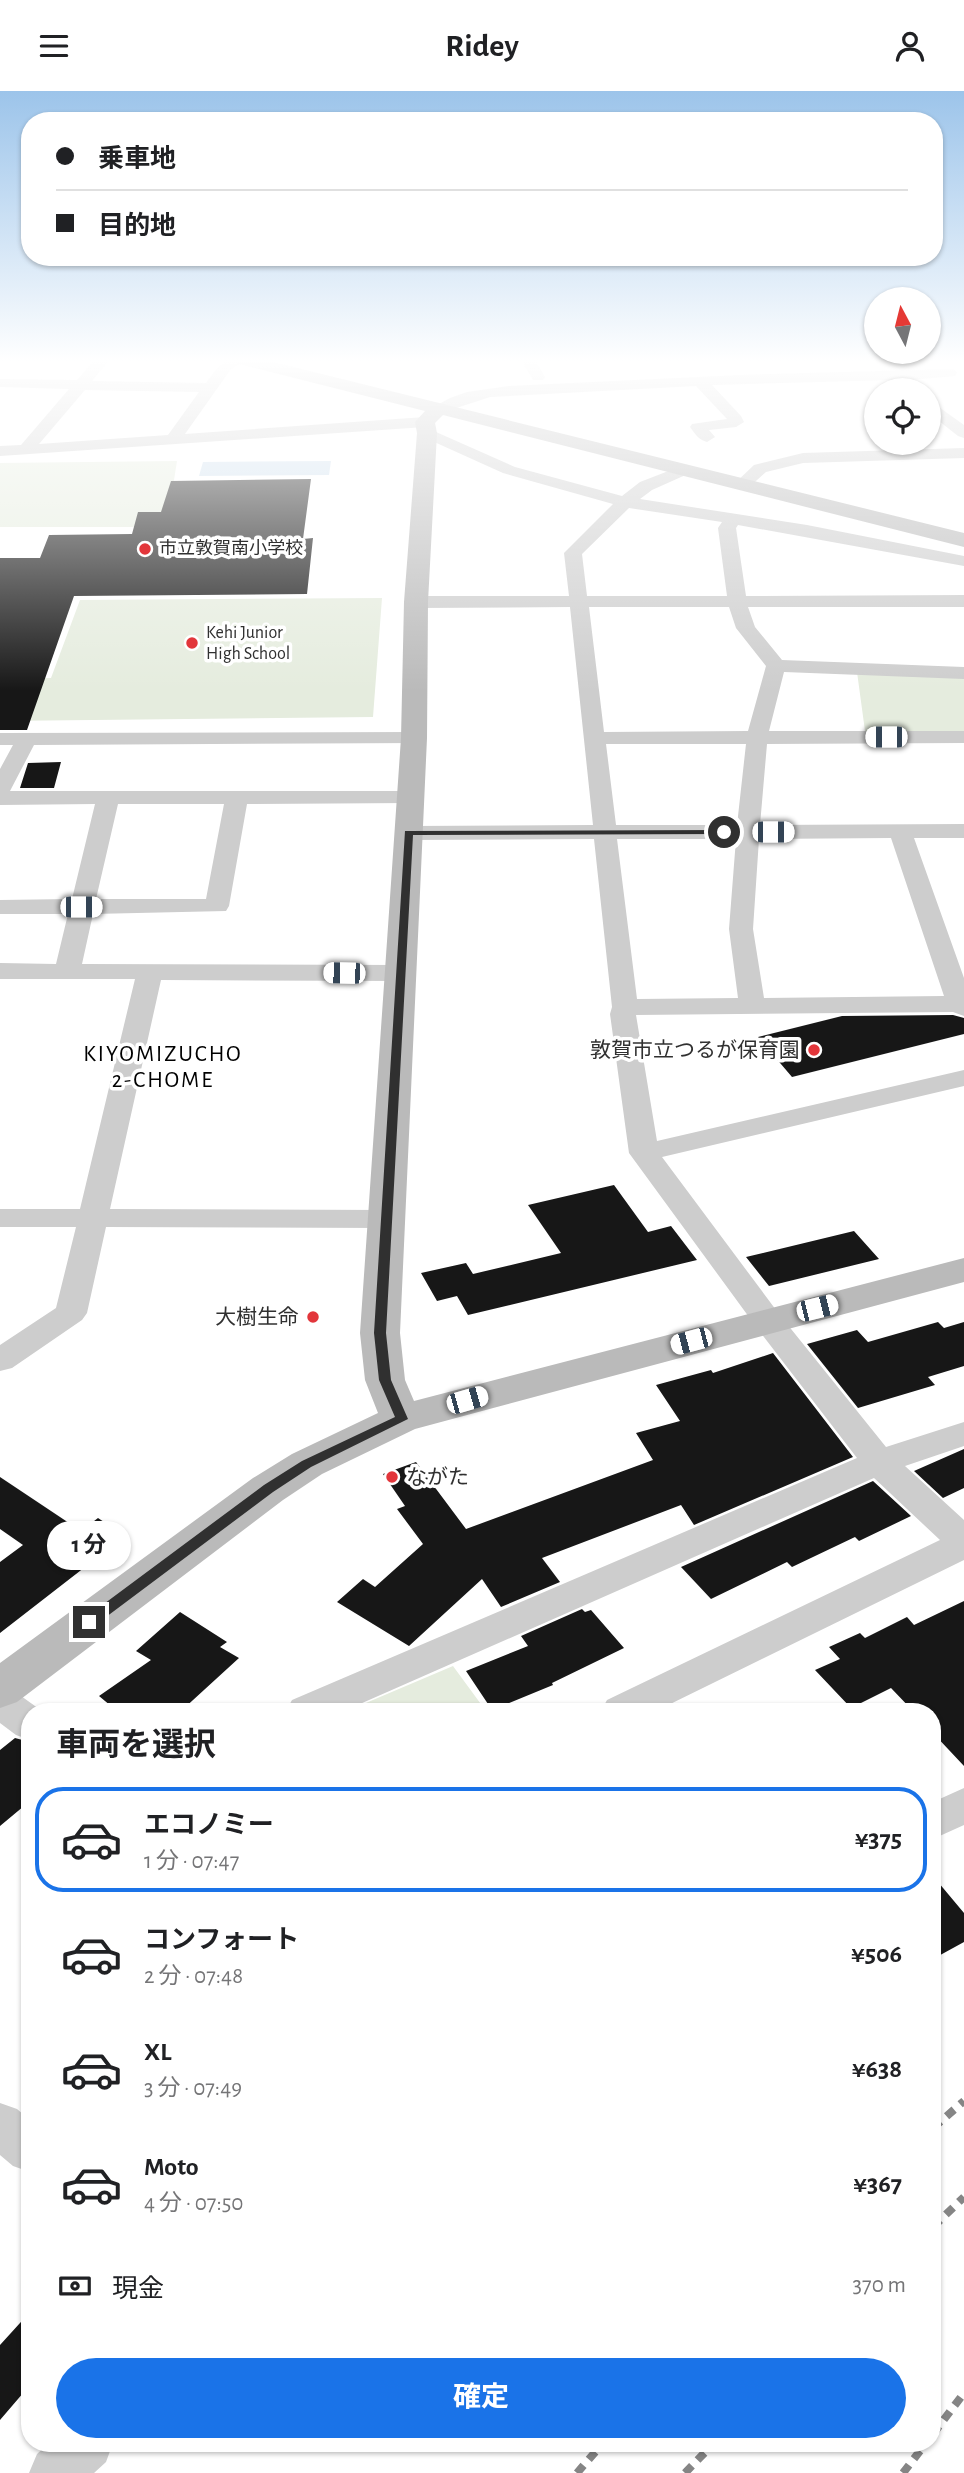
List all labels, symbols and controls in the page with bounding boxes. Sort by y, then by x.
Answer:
icon: menu [35,27,73,65]
icon: person [891,27,929,65]
text: Ridey [445,30,519,62]
text: 乗車地 [98,146,176,172]
text: 目的地 [98,213,176,239]
north arrow [864,287,942,364]
map controls [864,287,941,455]
button: locate [864,378,941,455]
place label: 市立敦賀南小学校 [159,538,303,558]
marker: 市立敦賀南小学校 [137,541,153,557]
place label: Kehi Junior High School [206,624,290,663]
marker: Kehi Junior High School [184,635,200,651]
car [866,727,908,748]
route start [708,816,740,848]
car [753,822,795,843]
car [61,897,103,918]
car [323,962,366,984]
place label: 敦賀市立つるが保育園 [590,1039,800,1061]
marker: 敦賀市立つるが保育園 [806,1042,822,1058]
district label: KIYOMIZUCHO 2-CHOME [83,1043,243,1092]
car [795,1293,840,1323]
place label: 大樹生命 [215,1306,299,1328]
marker: 大樹生命 [305,1309,321,1325]
car [668,1325,715,1357]
car [444,1384,491,1416]
place label: ながた [406,1466,469,1488]
marker: ながた [384,1469,400,1485]
callout: 1 分 [47,1521,131,1569]
text: 1 分 [72,1534,106,1557]
route end [73,1606,105,1638]
text: 車両を選択 [56,1729,216,1761]
icon: car [60,1808,123,1871]
text: エコノミー [144,1812,274,1838]
text: ¥375 [855,1826,902,1852]
text: 1 分 · 07:47 [144,1850,239,1873]
icon: car [60,1923,123,1986]
text: コンフォート [144,1927,299,1953]
text: ¥506 [851,1941,902,1967]
text: 2 分 · 07:48 [144,1965,243,1988]
icon: car [60,2038,123,2101]
text: XL [144,2039,171,2065]
text: ¥638 [852,2056,902,2082]
text: 3 分 · 07:49 [144,2077,242,2100]
icon: car [60,2153,123,2216]
text: Moto [144,2154,199,2180]
text: ¥367 [853,2171,902,2197]
text: 4 分 · 07:50 [144,2192,243,2215]
icon: cash [56,2267,94,2305]
text: 370 m [853,2274,906,2297]
text: 現金 [112,2276,164,2302]
button: 確定 [56,2358,906,2438]

